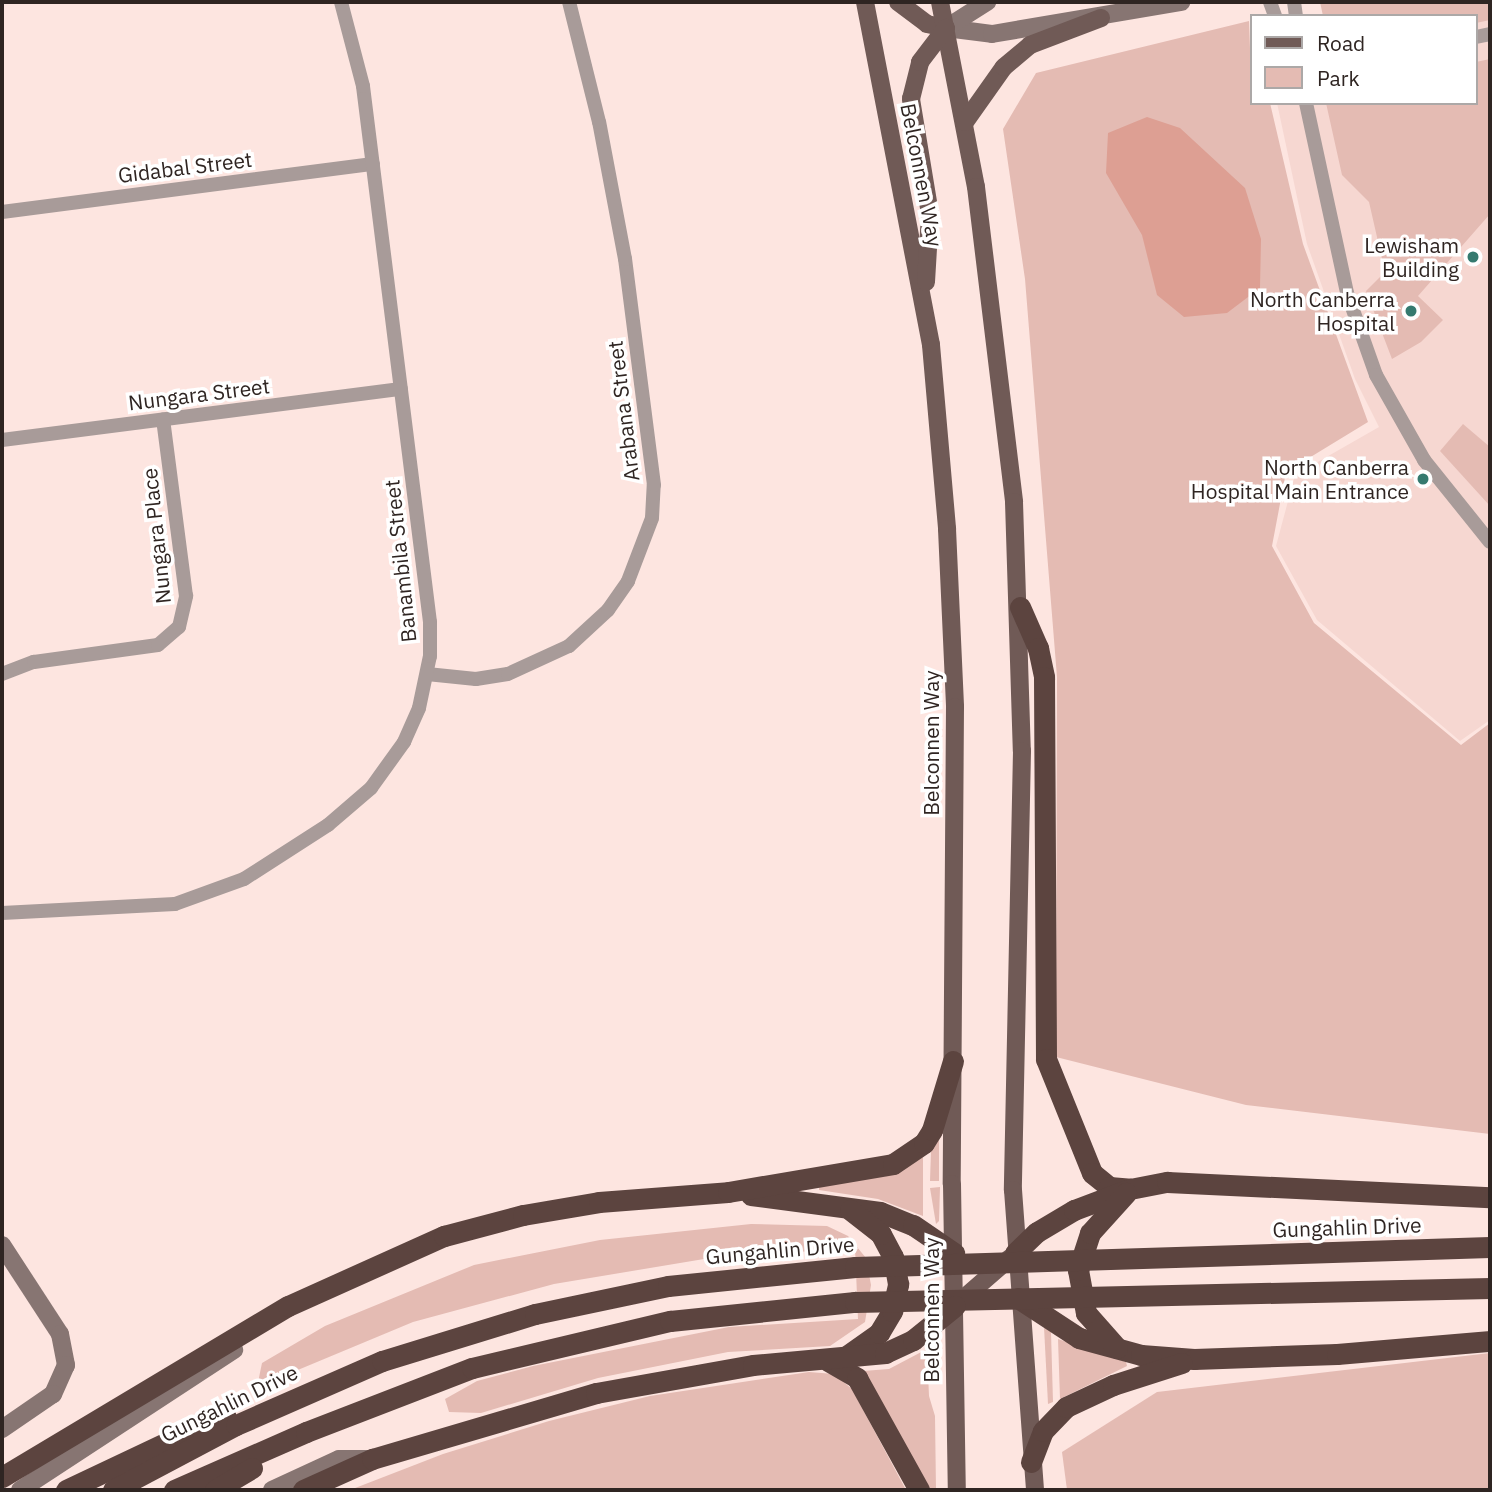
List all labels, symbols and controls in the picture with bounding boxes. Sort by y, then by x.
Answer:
legend [1250,14,1478,105]
text: Road [1317,29,1365,57]
text: Park [1317,64,1360,92]
street label: Belconnen Way [896,101,948,249]
street label: Gidabal Street [117,146,253,188]
place label: Lewisham Building [1364,232,1459,282]
marker: Lewisham Building [1465,249,1481,265]
place label: North Canberra Hospital [1250,286,1395,336]
marker: North Canberra Hospital [1401,301,1421,321]
street label: Arabana Street [602,339,644,483]
street label: Nungara Street [127,373,271,415]
place label: North Canberra Hospital Main Entrance [1191,454,1409,504]
street label: Nungara Place [136,467,176,605]
marker: North Canberra Hospital Main Entrance [1415,471,1431,487]
street label: Banambila Street [379,478,421,644]
street label: Belconnen Way [918,670,944,816]
street label: Gungahlin Drive [1272,1212,1422,1242]
street label: Gungahlin Drive [705,1231,855,1269]
street label: Belconnen Way [918,1237,944,1383]
street label: Gungahlin Drive [156,1359,302,1447]

